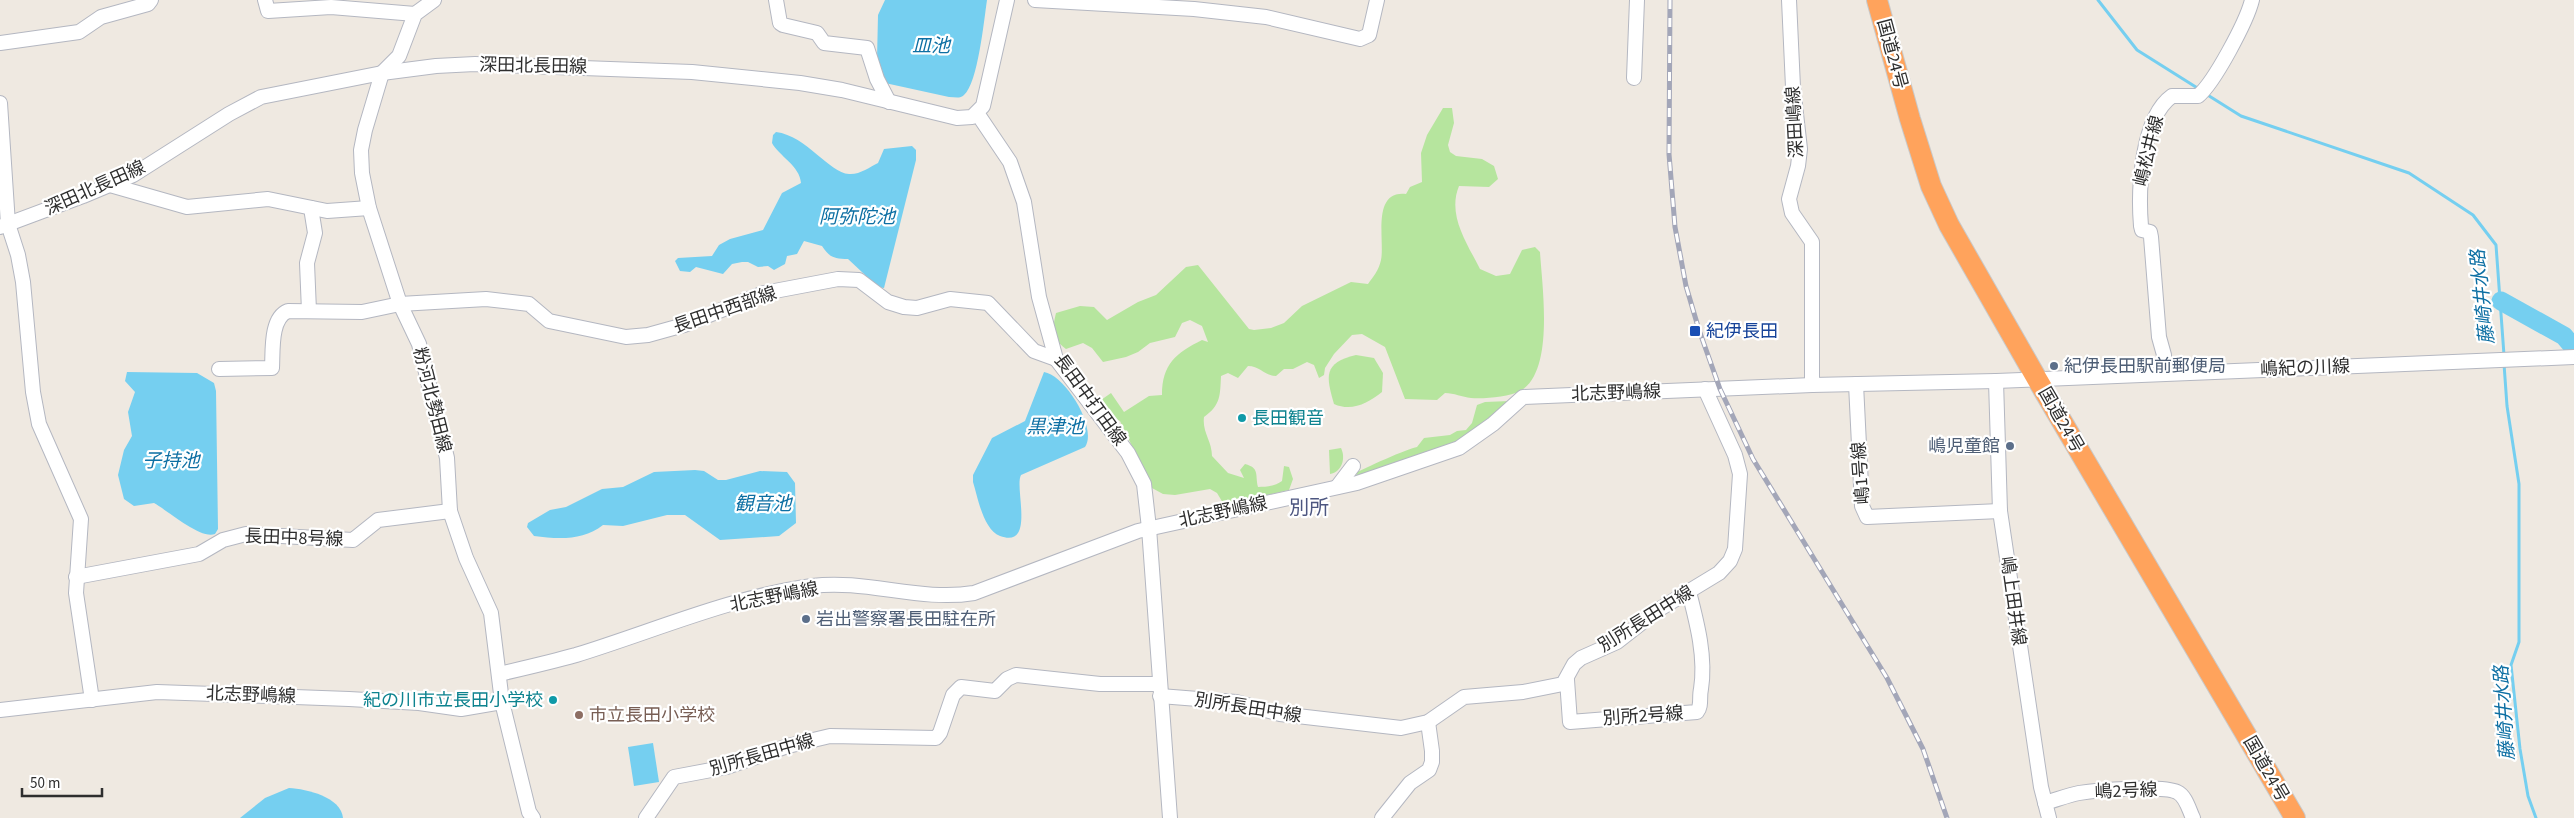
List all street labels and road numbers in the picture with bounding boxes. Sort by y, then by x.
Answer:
street label: 国道24号 [1871,16,1913,92]
street label: 深田北長田線 [479,53,587,79]
street label: 深田嶋線 [1781,85,1809,159]
street label: 嶋松井線 [2128,113,2170,189]
street label: 深田北長田線 [41,155,149,221]
street label: 長田中西部線 [670,281,780,339]
street label: 粉河北勢田線 [407,345,457,455]
street label: 長田中打田線 [1048,349,1132,451]
street label: 嶋紀の川線 [2260,354,2350,382]
street label: 北志野嶋線 [1571,379,1661,407]
street label: 国道24号 [2032,383,2090,457]
street label: 嶋1号線 [1846,441,1876,505]
street label: 北志野嶋線 [1176,490,1270,534]
street label: 長田中8号線 [244,524,344,552]
street label: 嶋上田井線 [1994,555,2032,647]
street label: 北志野嶋線 [727,576,821,618]
street label: 別所長田中線 [1594,580,1698,658]
street label: 北志野嶋線 [206,681,296,709]
street label: 別所長田中線 [1193,687,1303,729]
street label: 別所2号線 [1602,701,1684,731]
street label: 別所長田中線 [707,728,817,782]
street label: 国道24号 [2237,732,2295,806]
street label: 嶋2号線 [2094,777,2158,805]

